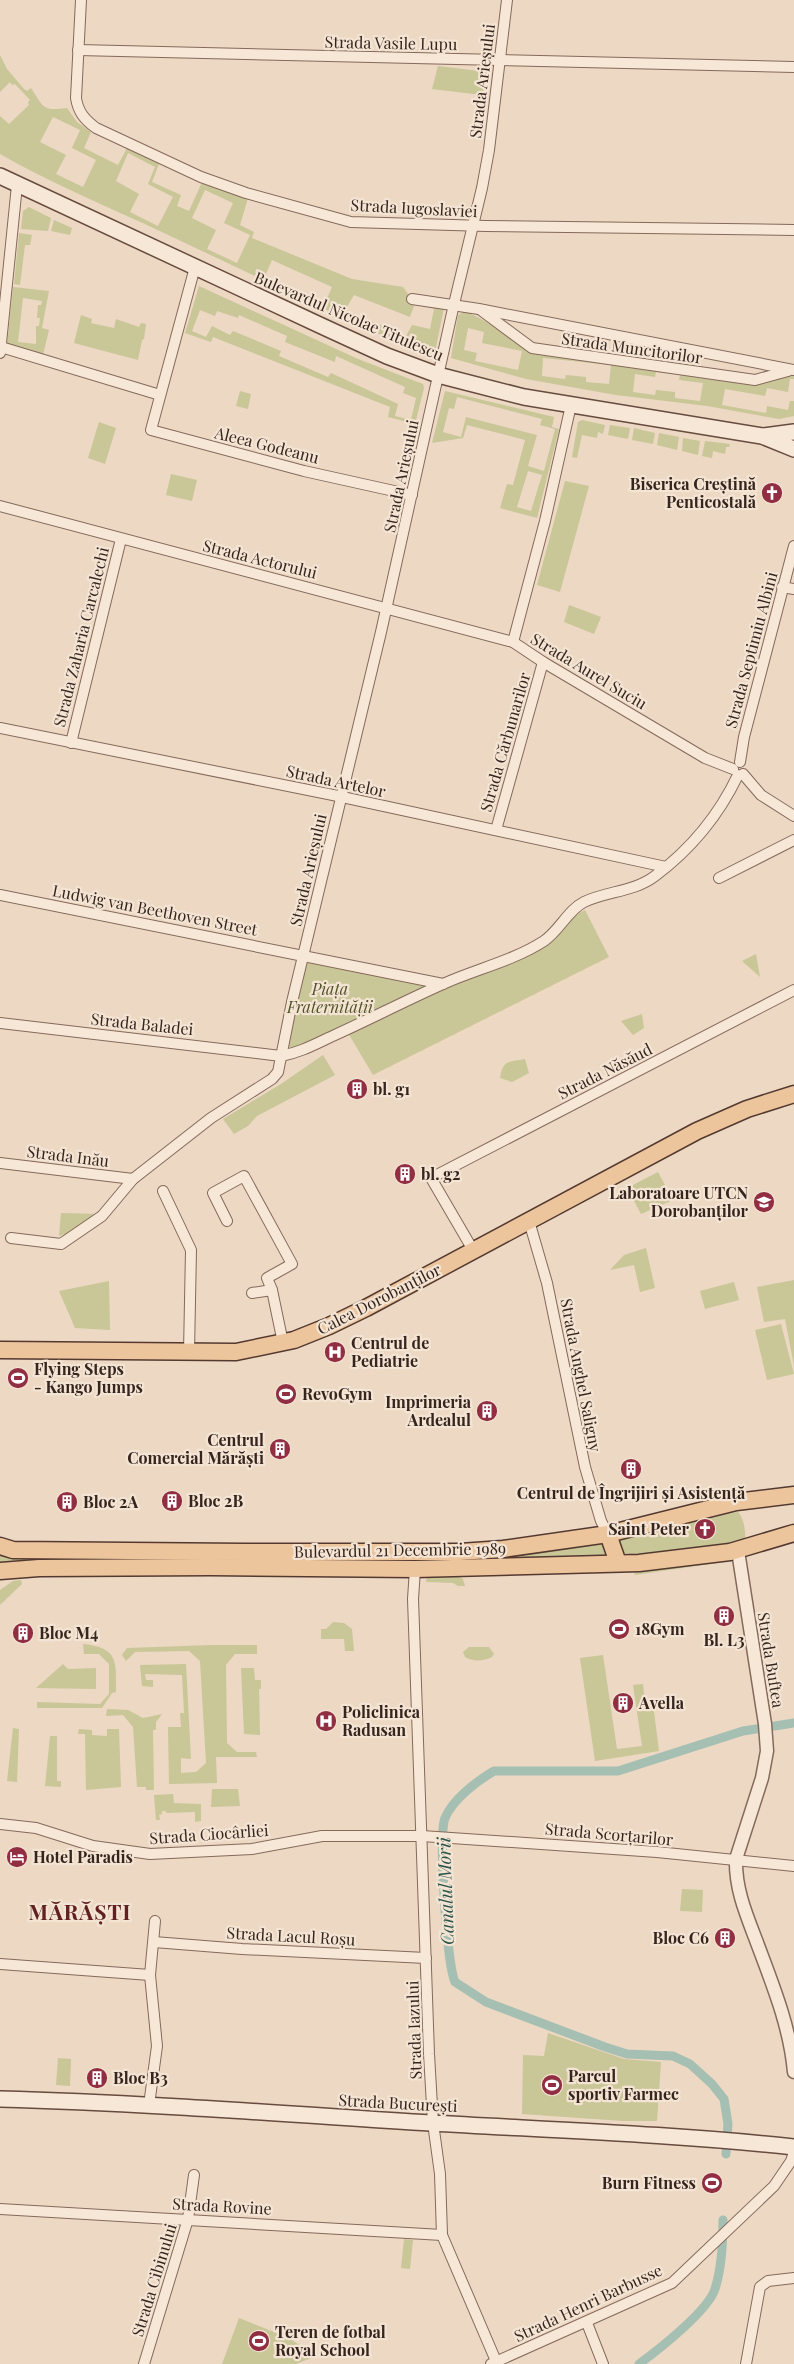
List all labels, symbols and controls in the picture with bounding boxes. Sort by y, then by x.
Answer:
street label: Strada Arieșului [464,22,500,139]
street label: Strada Vasile Lupu [325,31,457,54]
street label: Strada Iugoslaviei [350,194,478,221]
street label: Bulevardul Nicolae Titulescu [251,266,447,365]
street label: Strada Muncitorilor [560,327,704,368]
street label: Strada Arieșului [378,417,424,534]
street label: Aleea Godeanu [212,421,321,468]
place label: Biserica Creștină Penticostală [630,473,757,512]
church icon: Biserica Creștină Penticostală [760,481,784,505]
street label: Strada Actorului [201,534,320,583]
street label: Strada Zaharia Carcalechi [48,544,113,729]
street label: Strada Septimiu Albini [720,569,782,730]
street label: Strada Aurel Suciu [527,628,651,714]
street label: Strada Cărbunarilor [475,670,534,814]
street label: Strada Artelor [284,760,388,801]
street label: Strada Arieșului [284,811,332,928]
street label: Ludwig van Beethoven Street [51,879,260,940]
park label: Piața Fraternității [286,978,374,1018]
street label: Strada Baladei [90,1008,195,1039]
street label: Strada Năsăud [554,1038,655,1103]
building icon: bl. g1 [345,1077,369,1101]
place label: bl. g1 [373,1078,410,1099]
street label: Strada Inău [26,1140,110,1171]
building icon: bl. g2 [393,1162,417,1186]
place label: bl. g2 [421,1163,460,1184]
place label: Laboratoare UTCN Dorobanților [609,1182,749,1222]
school or university icon: Laboratoare UTCN Dorobanților [752,1190,776,1214]
street label: Calea Dorobanților [313,1258,445,1340]
street label: Strada Anghel Saligny [556,1296,607,1453]
place label: Centrul de Pediatrie [351,1332,429,1371]
hospital icon: Centrul de Pediatrie [323,1340,347,1364]
place label: Flying Steps - Kango Jumps [34,1358,143,1397]
sports icon: Flying Steps - Kango Jumps [6,1366,30,1390]
sports icon: RevoGym [274,1382,298,1406]
place label: RevoGym [302,1383,373,1404]
place label: Imprimeria Ardealul [385,1391,472,1430]
building icon: Imprimeria Ardealul [475,1399,499,1423]
place label: Centrul Comercial Mărăști [127,1429,264,1469]
building icon: Centrul Comercial Mărăști [268,1437,292,1461]
building icon: Centrul de Îngrijiri și Asistență [619,1457,643,1481]
place label: Centrul de Îngrijiri și Asistență [517,1482,746,1504]
building icon: Bloc 2B [160,1489,184,1513]
building icon: Bloc 2A [55,1490,79,1514]
place label: Bloc 2B [188,1490,243,1511]
place label: Bloc 2A [83,1491,138,1512]
church icon: Saint Peter [693,1517,717,1541]
place label: Saint Peter [608,1518,690,1539]
street label: Bulevardul 21 Decembrie 1989 [294,1537,506,1562]
building icon: Bl. L3 [712,1604,736,1628]
street label: Strada Buftea [754,1610,789,1709]
sports icon: 18Gym [607,1617,631,1641]
place label: 18Gym [635,1618,685,1639]
building icon: Bloc M4 [11,1621,35,1645]
place label: Bloc M4 [39,1622,98,1643]
place label: Bl. L3 [703,1629,745,1650]
building icon: Avella [611,1691,635,1715]
place label: Avella [638,1692,685,1713]
place label: Policlinica Radusan [342,1701,421,1740]
hospital icon: Policlinica Radusan [314,1709,338,1733]
street label: Strada Scorțarilor [544,1817,674,1851]
street label: Strada Ciocârliei [149,1819,270,1848]
water label: Canalul Morii [431,1836,459,1945]
hotel icon: Hotel Paradis [5,1845,29,1869]
place label: Hotel Paradis [33,1846,133,1867]
district label: MĂRĂȘTI [29,1897,131,1926]
street label: Strada Lacul Roșu [226,1922,356,1950]
building icon: Bloc C6 [713,1926,737,1950]
place label: Bloc C6 [653,1927,709,1948]
street label: Strada Iazului [401,1980,426,2080]
place label: Parcul sportiv Farmec [568,2065,679,2104]
building icon: Bloc B3 [85,2066,109,2090]
place label: Bloc B3 [113,2067,168,2088]
sports icon: Parcul sportiv Farmec [540,2073,564,2097]
street label: Strada București [338,2089,458,2117]
sports icon: Burn Fitness [700,2171,724,2195]
place label: Burn Fitness [602,2172,696,2193]
street label: Strada Rovine [172,2192,272,2219]
street label: Strada Cibinului [126,2220,181,2339]
street label: Strada Henri Barbusse [510,2259,665,2346]
place label: Teren de fotbal Royal School [275,2321,386,2360]
sports icon: Teren de fotbal Royal School [247,2329,271,2353]

